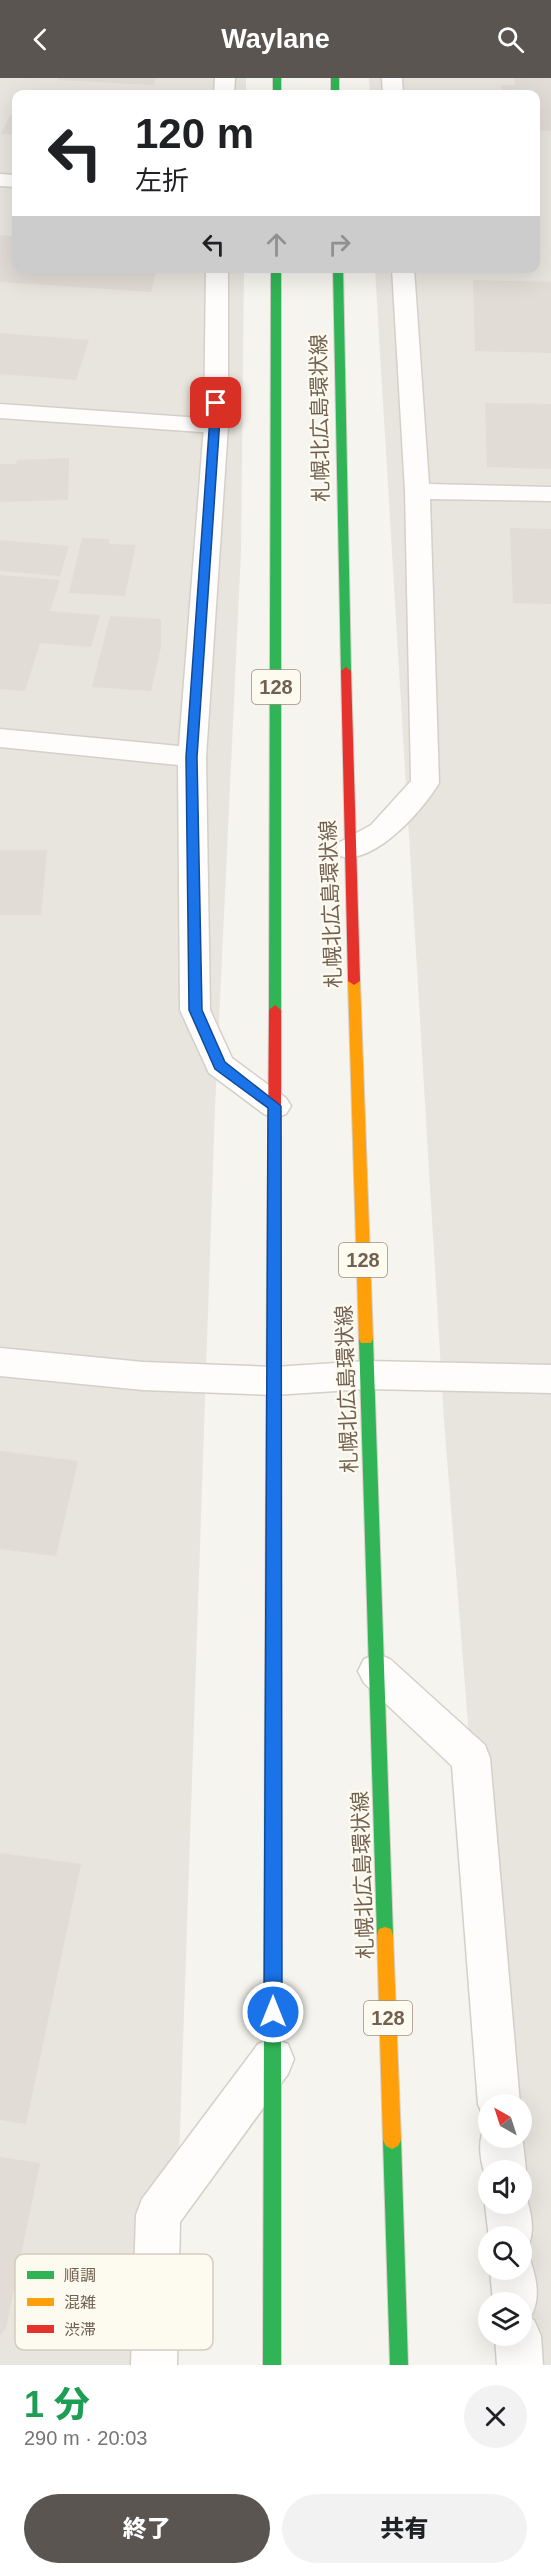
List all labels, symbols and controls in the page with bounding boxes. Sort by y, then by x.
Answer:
icon: back [24,23,57,56]
icon: search [494,23,527,56]
text: Waylane [221,24,330,54]
text: 120 m [135,110,254,157]
icon: left [36,114,114,192]
text: 左折 [135,166,189,196]
icon: left [197,228,230,261]
icon: ahead [260,228,293,261]
icon: right [323,228,356,261]
street label: 札幌北広島環状線 [307,334,332,502]
pin [190,377,241,428]
icon: arrive [199,386,232,419]
road number: 128 [252,670,300,704]
street label: 札幌北広島環状線 [316,820,345,988]
road number: 128 [339,1243,387,1277]
street label: 札幌北広島環状線 [332,1305,361,1473]
street label: 札幌北広島環状線 [348,1791,377,1959]
position arrow [241,1980,305,2044]
road number: 128 [364,2001,412,2035]
north arrow [478,2094,532,2148]
map controls [478,2094,532,2346]
button: sound [478,2160,532,2214]
button: search [478,2226,532,2280]
legend [15,2254,213,2350]
text: 順調 [64,2267,96,2284]
button: layers [478,2292,532,2346]
text: 混雑 [64,2294,96,2311]
text: 渋滞 [64,2321,96,2338]
text: 1 分 [24,2384,90,2425]
button: close [464,2385,527,2448]
text: 290 m · 20:03 [24,2427,147,2449]
button: 終了 [24,2494,270,2563]
button: 共有 [282,2494,527,2563]

